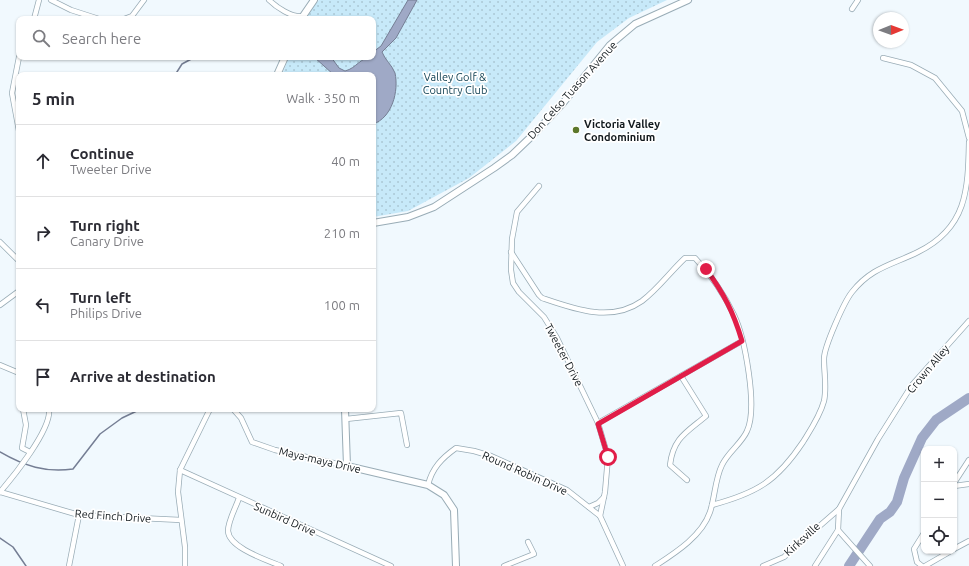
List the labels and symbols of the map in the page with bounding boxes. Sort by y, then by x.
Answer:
north arrow [873,12,909,48]
street label: Don Celso Tuason Avenue [525,39,619,141]
park label: Valley Golf & Country Club [423,71,487,96]
place label: Victoria Valley Condominium [584,118,660,143]
marker: Victoria Valley Condominium [571,125,581,135]
route end [697,260,715,278]
street label: Tweeter Drive [542,322,586,388]
street label: Crown Alley [904,342,952,395]
street label: Maya-maya Drive [278,445,362,475]
route start [599,448,617,466]
street label: Round Robin Drive [481,449,569,497]
street label: Sunbird Drive [252,500,318,538]
street label: Red Finch Drive [74,507,152,525]
street label: Kirksville [782,520,822,558]

